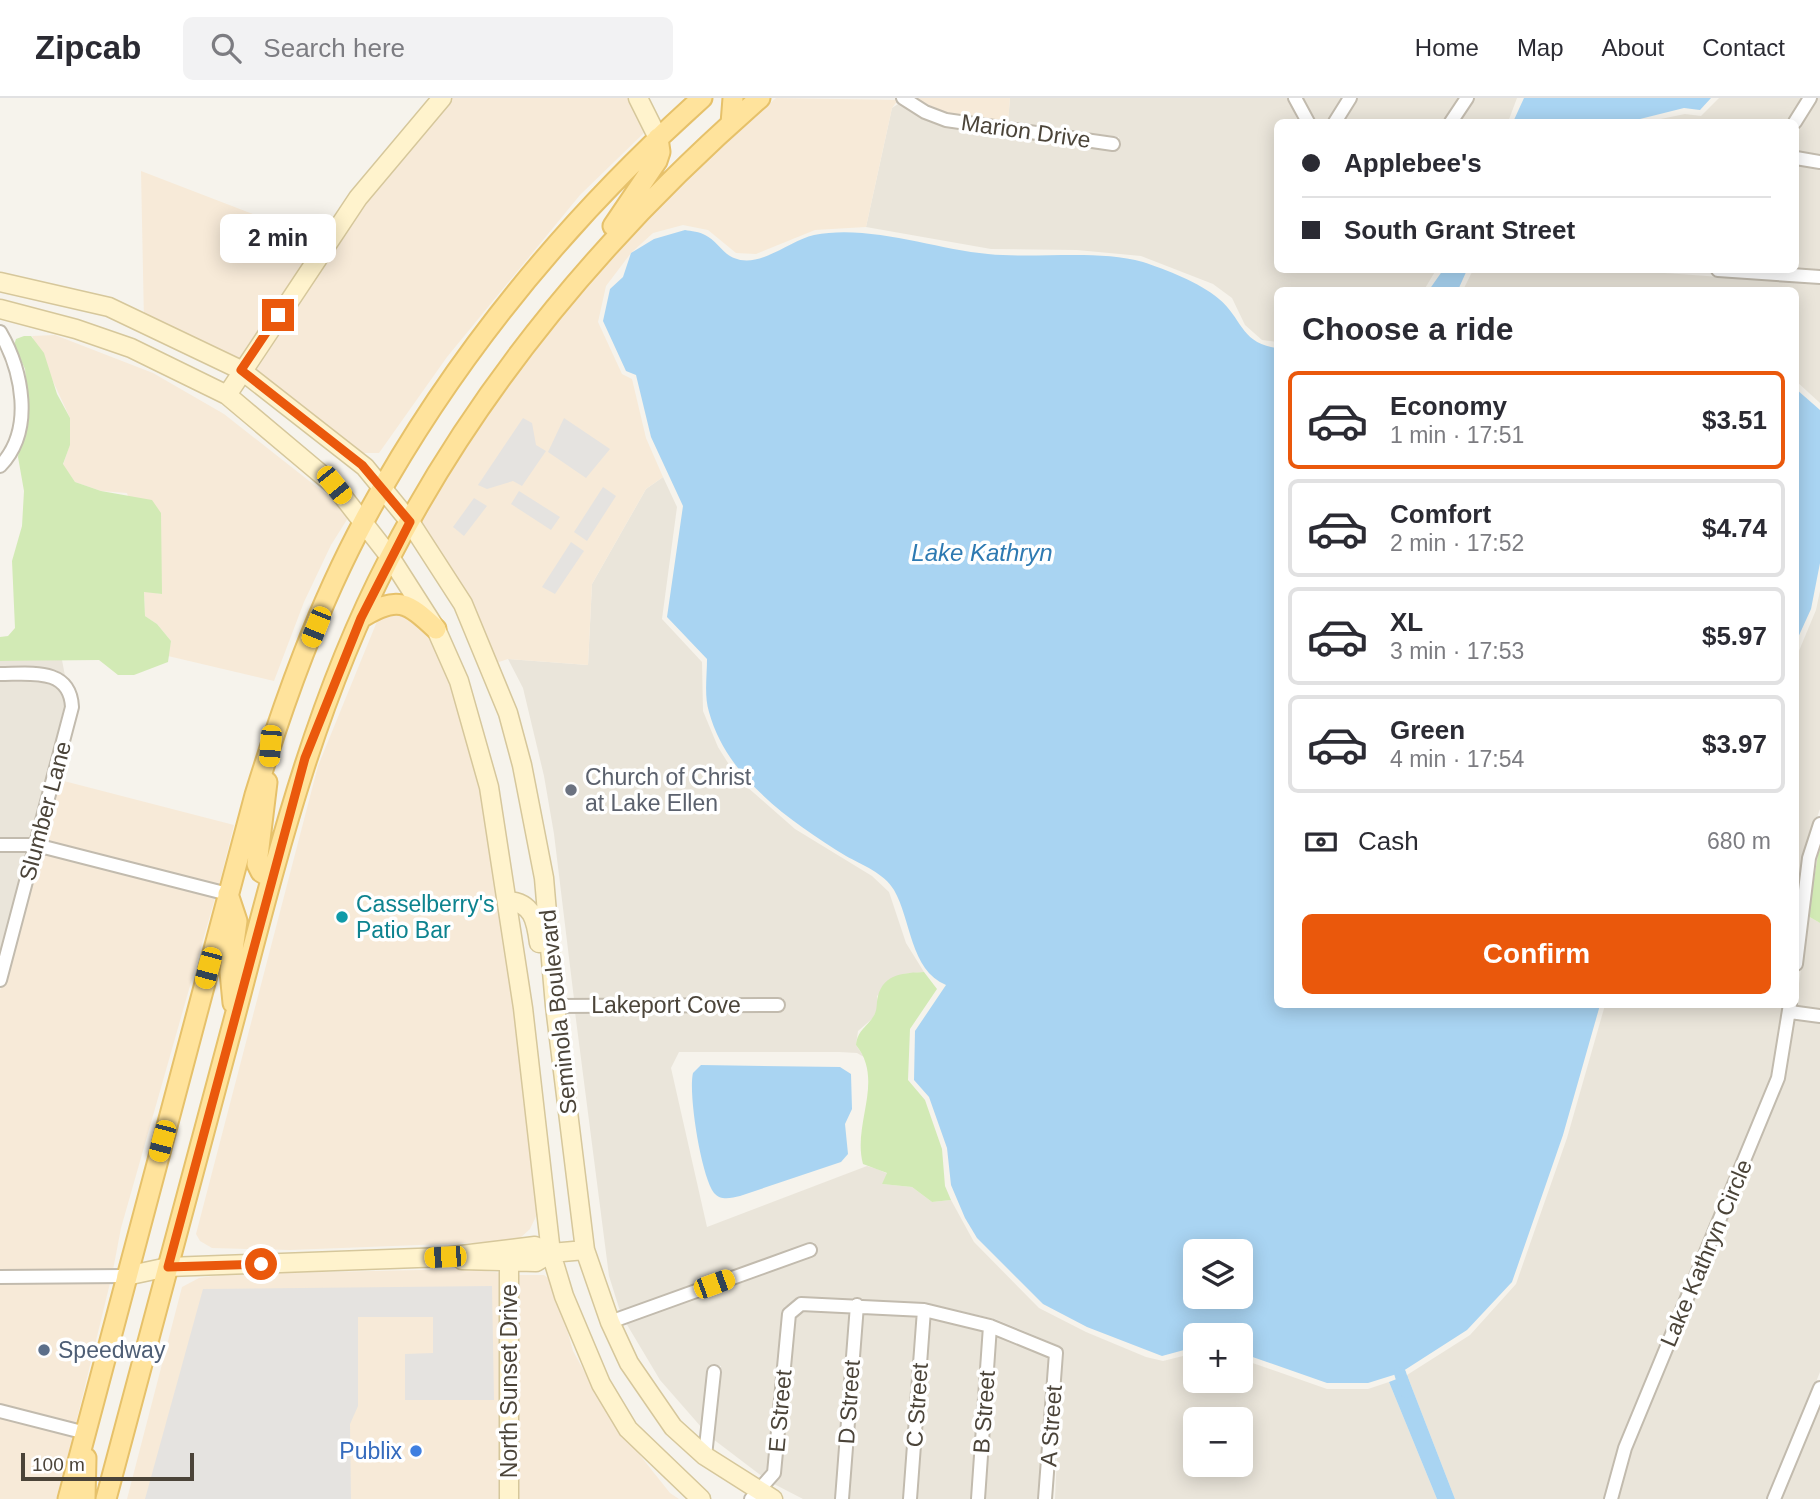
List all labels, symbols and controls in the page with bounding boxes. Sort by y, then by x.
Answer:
search box [183,17,673,80]
text: Zipcab [35,29,141,66]
icon: search [207,29,245,67]
text: Search here [263,33,405,63]
text: Home [1415,34,1479,61]
text: Map [1517,34,1564,61]
text: About [1602,34,1664,61]
text: Contact [1702,34,1785,61]
street label: Marion Drive [960,109,1092,153]
text: Applebee's [1344,148,1482,178]
callout: 2 min [220,214,336,262]
text: South Grant Street [1344,215,1575,245]
text: 2 min [248,225,308,251]
route end [262,299,294,331]
text: Choose a ride [1302,311,1514,347]
icon: car [1306,389,1369,452]
text: Economy [1390,391,1507,421]
text: $3.51 [1702,405,1767,435]
text: 1 min · 17:51 [1390,422,1524,448]
car [313,462,356,508]
icon: car [1306,497,1369,560]
text: Comfort [1390,499,1491,529]
text: $4.74 [1702,513,1767,543]
text: 2 min · 17:52 [1390,530,1524,556]
water label: Lake Kathryn [911,539,1053,566]
car [299,604,334,650]
icon: car [1306,605,1369,668]
text: XL [1390,607,1423,637]
text: $5.97 [1702,621,1767,651]
text: 3 min · 17:53 [1390,638,1524,664]
icon: car [1306,713,1369,776]
text: Green [1390,715,1465,745]
car [259,724,282,768]
text: $3.97 [1702,729,1767,759]
street label: Slumber Lane [14,738,76,884]
text: 4 min · 17:54 [1390,746,1524,772]
place label: Church of Christ at Lake Ellen [585,764,752,816]
marker: Church of Christ at Lake Ellen [563,782,579,798]
icon: cash [1302,823,1340,861]
text: Cash [1358,826,1419,856]
text: 680 m [1707,828,1771,854]
place label: Casselberry's Patio Bar [356,891,495,943]
street label: Seminola Boulevard [534,908,582,1116]
marker: Casselberry's Patio Bar [334,909,350,925]
button: Confirm [1302,914,1771,994]
car [193,945,224,991]
street label: Lakeport Cove [591,992,741,1018]
car [147,1118,178,1164]
street label: Lake Kathryn Circle [1655,1156,1757,1350]
map controls [1183,1239,1253,1477]
button: layers [1183,1239,1253,1309]
car [424,1245,467,1269]
route start [245,1248,277,1280]
car [691,1267,738,1301]
street label: North Sunset Drive [496,1284,522,1478]
button: + [1183,1323,1253,1393]
place label: Speedway [58,1337,166,1363]
marker: Speedway [36,1342,52,1358]
street label: D Street [833,1358,865,1445]
street label: C Street [901,1361,933,1448]
street label: E Street [763,1368,797,1454]
street label: B Street [968,1369,1000,1454]
street label: A Street [1035,1384,1067,1468]
button: − [1183,1407,1253,1477]
place label: Publix [339,1438,402,1464]
marker: Publix [408,1443,424,1459]
scale bar [21,1450,194,1482]
text: 100 m [32,1454,85,1475]

